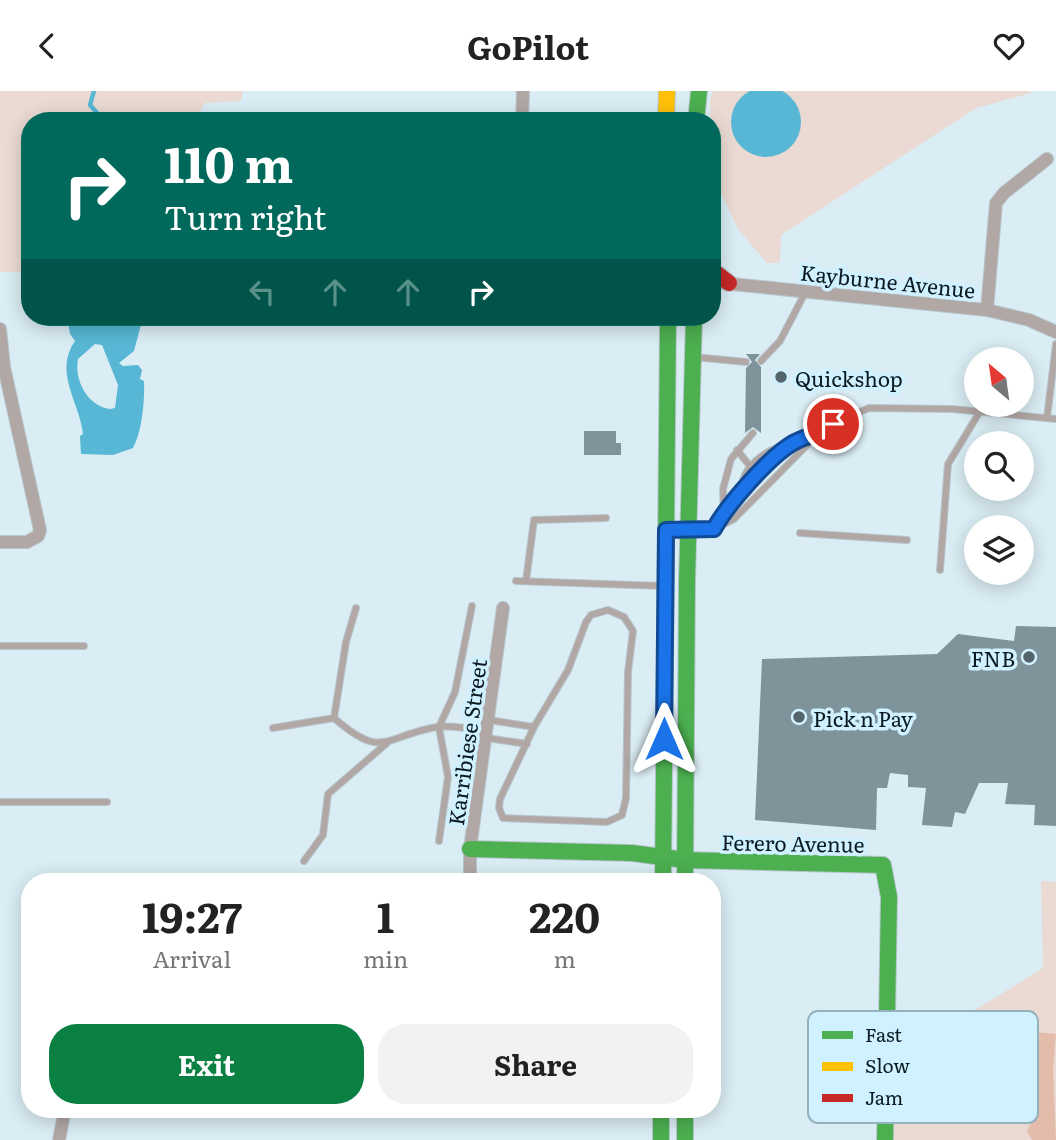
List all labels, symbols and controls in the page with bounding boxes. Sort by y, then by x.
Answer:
text: GoPilot [467,22,589,70]
icon: back [28,27,66,65]
icon: heart [990,27,1028,65]
text: 110 m [164,125,293,198]
icon: right [49,140,140,231]
text: Turn right [164,192,326,240]
street label: Kayburne Avenue [799,255,977,305]
icon: left [243,273,281,311]
icon: ahead [316,273,354,311]
icon: ahead [389,273,427,311]
icon: right [462,273,500,311]
north arrow [964,347,1034,417]
map controls [964,347,1034,585]
place label: Quickshop [795,362,903,393]
marker: Quickshop [773,369,789,385]
pin [803,394,863,454]
icon: arrive [814,405,852,443]
button: search [964,431,1034,501]
button: layers [964,515,1034,585]
place label: FNB [971,642,1015,673]
marker: FNB [1021,649,1037,665]
street label: Karribiese Street [439,656,493,827]
position arrow [627,702,701,776]
place label: Pick n Pay [813,702,914,733]
marker: Pick n Pay [791,709,807,725]
street label: Ferero Avenue [721,825,865,859]
text: 19:27 [142,884,242,946]
text: 1 [377,884,394,946]
text: 220 [529,884,600,946]
text: Arrival [153,941,231,975]
text: min [363,941,408,975]
text: m [553,941,576,975]
legend [808,1011,1038,1123]
text: Fast [865,1020,902,1048]
button: Exit [49,1024,364,1104]
button: Share [378,1024,693,1104]
text: Slow [865,1051,910,1079]
text: Jam [865,1083,903,1111]

